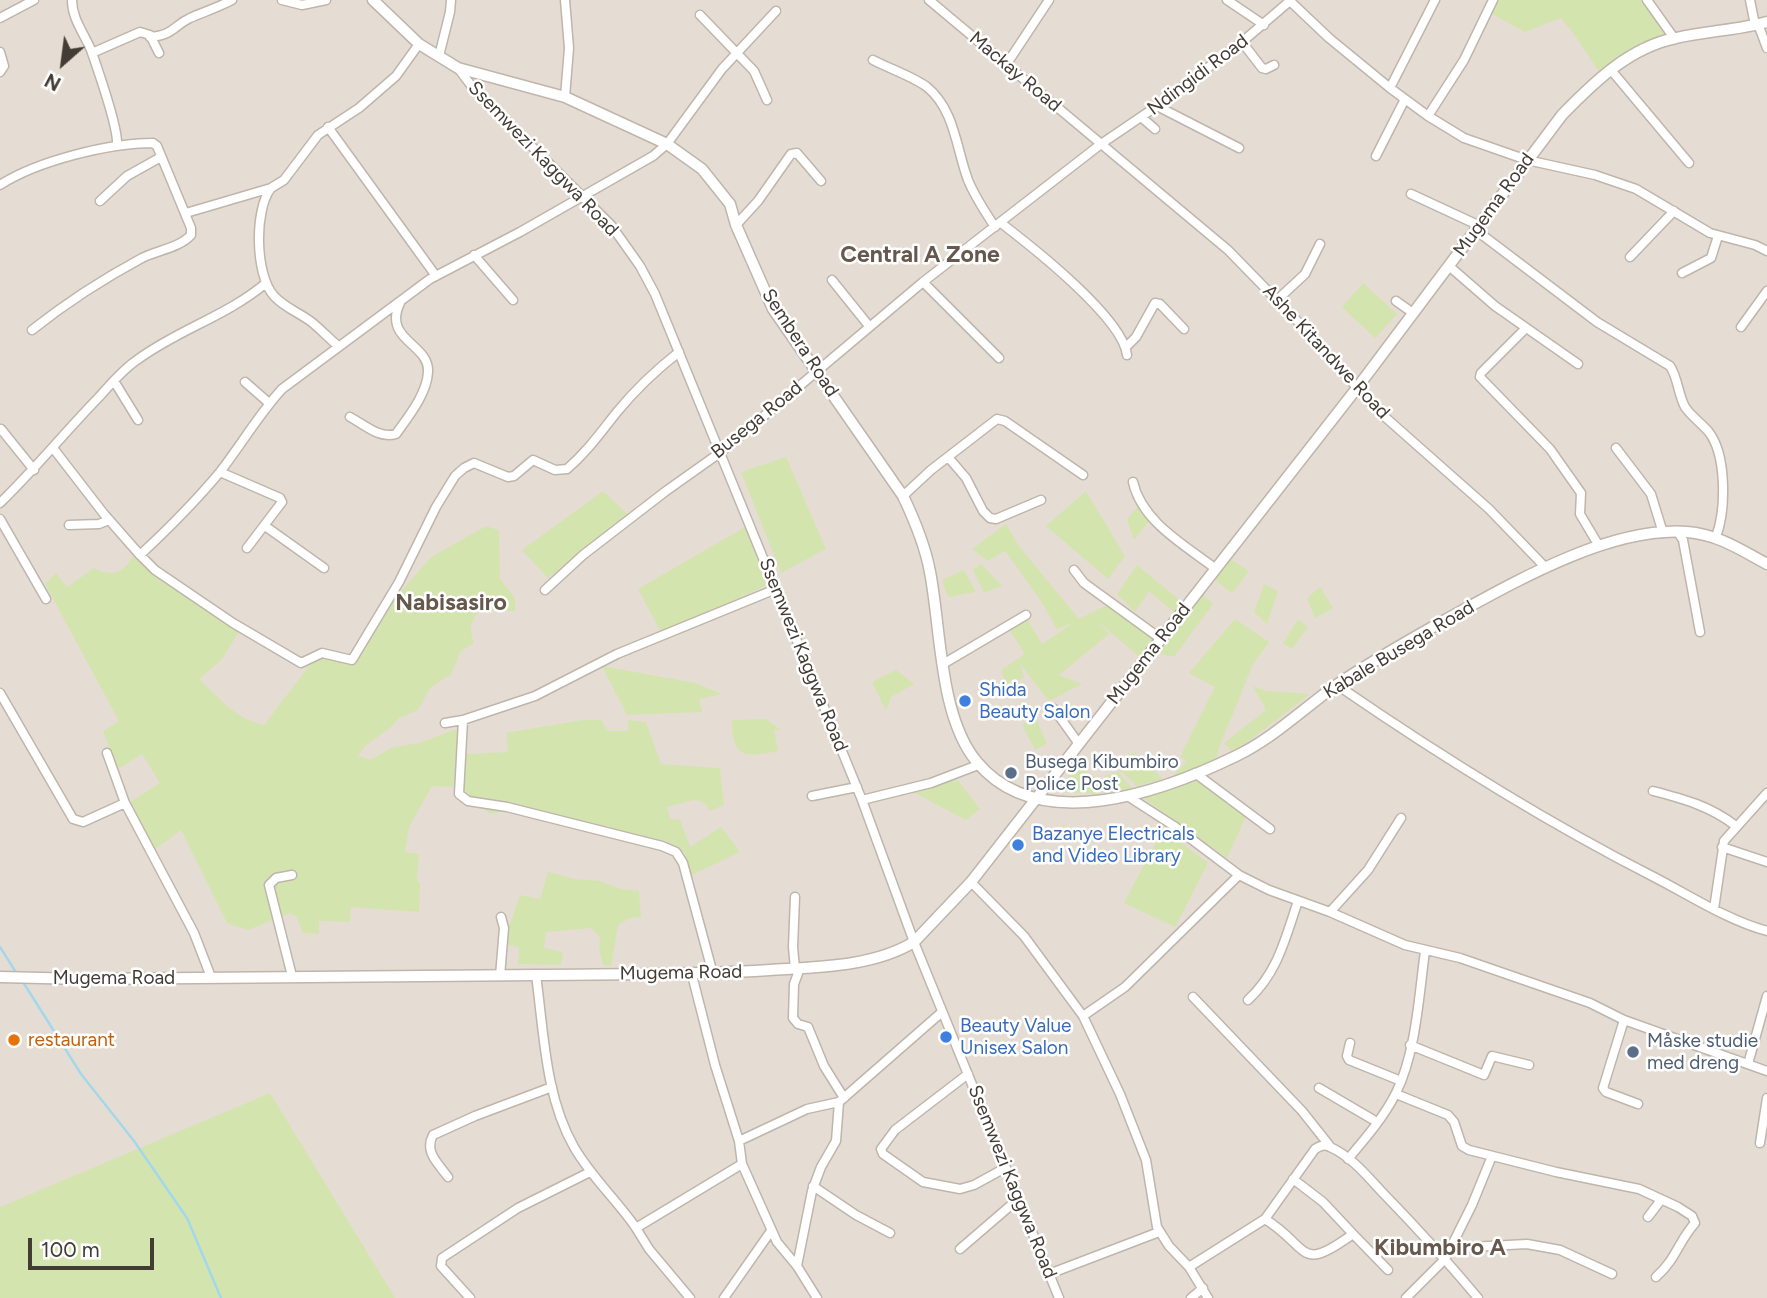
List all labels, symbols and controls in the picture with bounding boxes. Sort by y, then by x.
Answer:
street label: Mackay Road [964,27,1066,117]
north arrow [28,28,98,98]
street label: Ndingidi Road [1143,30,1253,120]
text: N [41,68,65,96]
street label: Ssemwezi Kaggwa Road [463,77,623,241]
street label: Mugema Road [1449,149,1539,261]
district label: Central A Zone [840,241,1000,269]
street label: Ashe Kitandwe Road [1258,280,1394,424]
street label: Sembera Road [757,285,843,401]
street label: Busega Road [707,376,807,464]
street label: Ssemwezi Kaggwa Road [754,555,852,755]
district label: Nabisasiro [395,589,507,617]
street label: Kabale Busega Road [1319,596,1479,704]
street label: Mugema Road [1102,599,1196,709]
place label: Shida Beauty Salon [979,679,1090,723]
marker: Shida Beauty Salon [957,693,973,709]
place label: Busega Kibumbiro Police Post [1025,751,1179,795]
marker: Busega Kibumbiro Police Post [1003,765,1019,781]
place label: Bazanye Electricals and Video Library [1032,823,1195,867]
marker: Bazanye Electricals and Video Library [1010,837,1026,853]
street label: Mugema Road [620,961,742,985]
street label: Mugema Road [53,967,175,989]
place label: Beauty Value Unisex Salon [960,1015,1071,1059]
place label: restaurant [28,1029,115,1051]
marker: Beauty Value Unisex Salon [938,1029,954,1045]
place label: Måske studie med dreng [1647,1030,1758,1074]
marker: restaurant [6,1032,22,1048]
marker: Måske studie med dreng [1625,1044,1641,1060]
street label: Ssemwezi Kaggwa Road [963,1082,1061,1282]
scale bar [32,1224,158,1268]
district label: Kibumbiro A [1374,1234,1506,1262]
text: 100 m [41,1237,100,1262]

